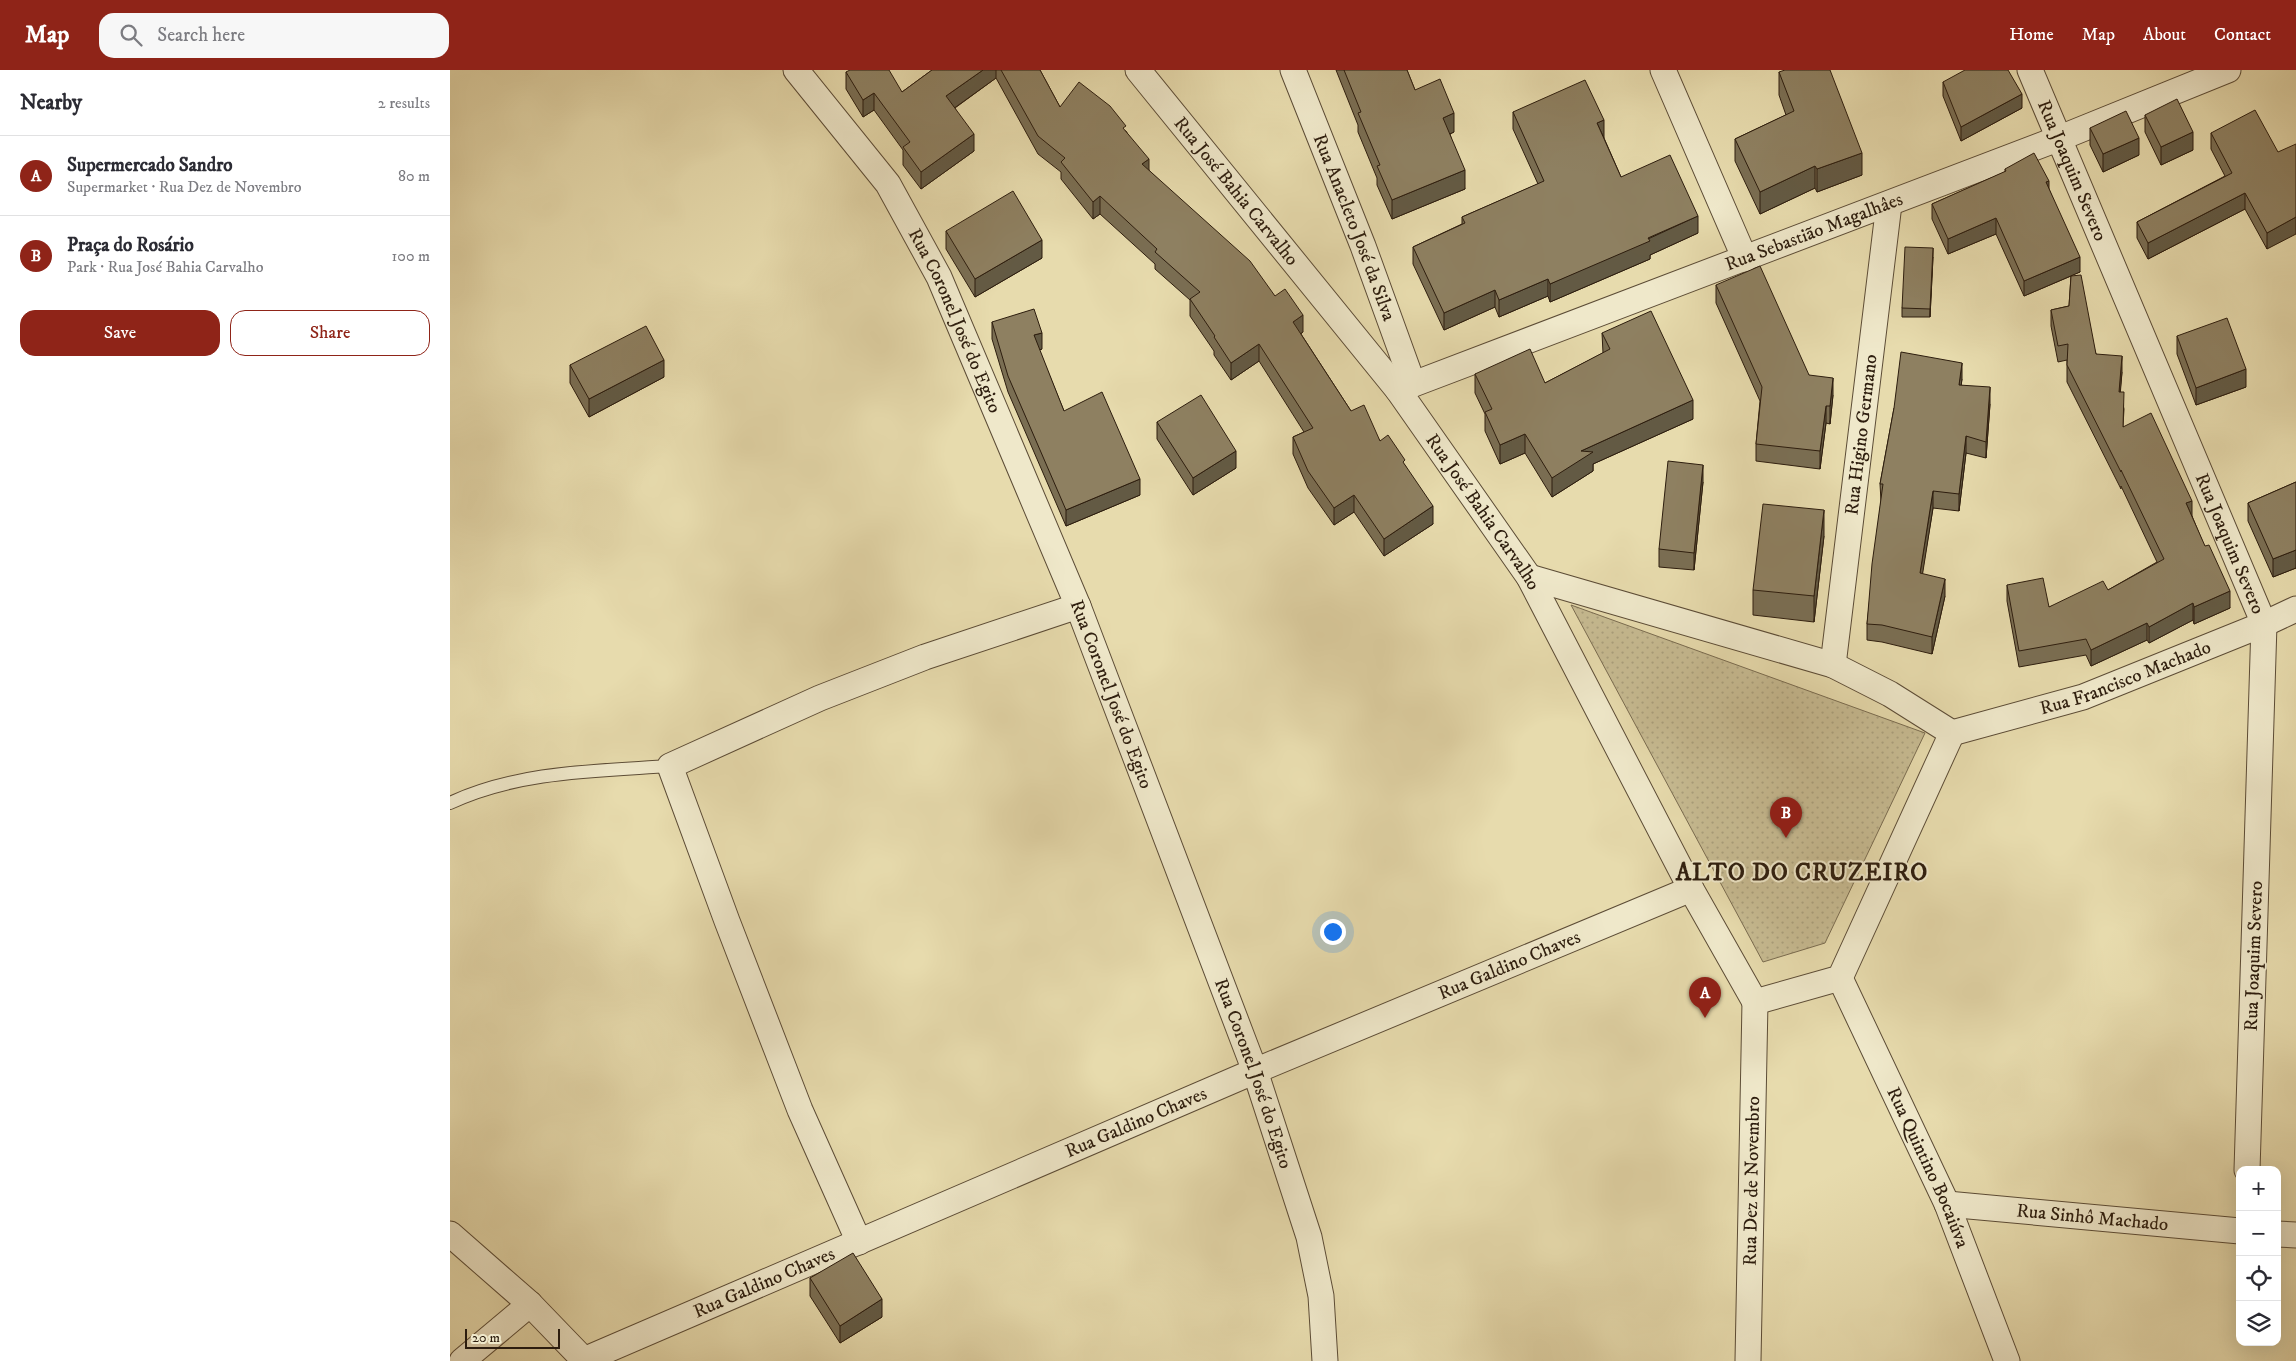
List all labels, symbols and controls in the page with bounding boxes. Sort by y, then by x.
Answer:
search box [99,13,449,58]
text: Map [25,20,69,50]
icon: search [117,21,145,49]
text: Search here [157,24,245,47]
text: Home [2009,24,2054,46]
text: Map [2082,24,2115,46]
text: About [2143,24,2186,46]
text: Contact [2214,24,2271,46]
text: Nearby [20,90,82,116]
text: 2 results [378,93,430,113]
street label: Rua Joaquim Severo [2032,97,2112,244]
street label: Rua José Bahia Carvalho [1169,112,1304,270]
street label: Rua Anacleto José da Silva [1308,131,1401,324]
text: Supermercado Sandro [67,154,232,177]
text: A [31,166,41,186]
text: 80 m [398,166,430,186]
text: Supermarket · Rua Dez de Novembro [67,177,302,197]
street label: Rua Sebastião Magalhâes [1722,187,1906,276]
street label: Rua Coronel José do Egito [903,224,1007,416]
text: Praça do Rosário [67,234,194,257]
text: B [31,246,41,266]
text: 100 m [392,246,430,266]
text: Park · Rua José Bahia Carvalho [67,257,263,277]
button: Save [20,310,220,356]
button: Share [230,310,430,356]
street label: Rua Higino Germano [1840,353,1882,516]
street label: Rua José Bahia Carvalho [1421,429,1545,594]
street label: Rua Joaquim Severo [2190,470,2270,617]
street label: Rua Coronel José do Egito [1065,596,1158,792]
street label: Rua Francisco Machado [2037,635,2214,720]
pin: B [1770,797,1802,838]
district label: ALTO DO CRUZEIRO [1675,858,1928,888]
street label: Rua Joaquim Severo [2240,880,2269,1032]
your location [1320,919,1346,945]
street label: Rua Galdino Chaves [1435,925,1584,1005]
street label: Rua Coronel José do Egito [1209,975,1297,1171]
pin: A [1689,977,1721,1018]
street label: Rua Galdino Chaves [1062,1082,1210,1163]
street label: Rua Quintino Bocaiúva [1882,1083,1974,1251]
street label: Rua Dez de Novembro [1738,1096,1765,1266]
map controls [2236,1166,2281,1346]
button: + [2236,1166,2281,1211]
street label: Rua Sinhô Machado [2015,1199,2169,1236]
button: − [2236,1211,2281,1256]
street label: Rua Galdino Chaves [690,1242,838,1323]
button: locate [2236,1256,2281,1301]
button: layers [2236,1301,2281,1346]
scale bar [465,1326,560,1349]
text: 20 m [472,1329,500,1347]

